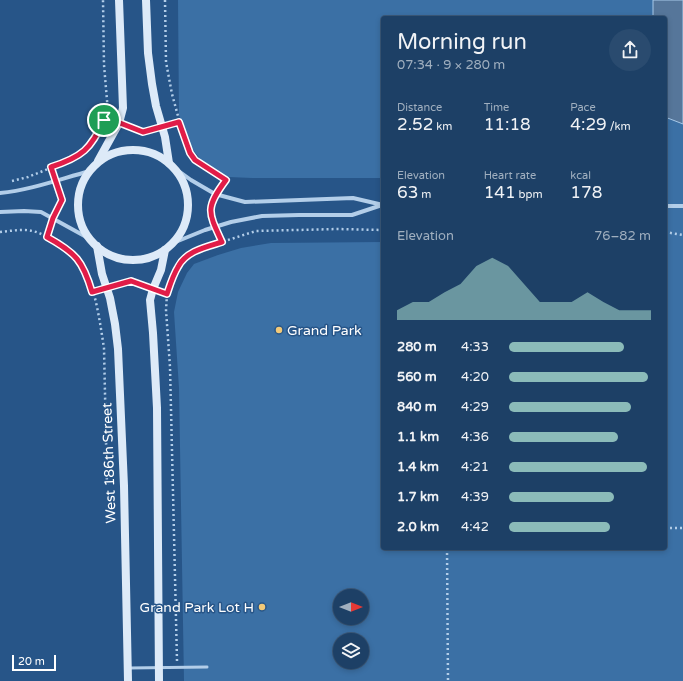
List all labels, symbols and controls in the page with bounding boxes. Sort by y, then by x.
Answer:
text: Morning run [397,29,527,55]
button: share [609,29,651,71]
text: 07:34 · 9 × 280 m [397,57,505,73]
text: Distance [397,101,442,114]
text: Time [484,101,509,114]
text: Pace [570,101,596,114]
pin [87,103,121,137]
icon: arrive [93,109,115,131]
text: 2.52 [397,114,433,135]
text: 11:18 [484,114,531,135]
text: 4:29 [570,114,607,135]
text: km [433,120,452,133]
text: /km [607,120,631,133]
text: Elevation [397,169,445,182]
text: Heart rate [484,169,536,182]
text: kcal [570,169,591,182]
text: 63 [397,182,418,203]
text: 141 [484,182,516,203]
text: 178 [570,182,602,203]
text: m [418,188,431,201]
text: bpm [516,188,543,201]
text: Elevation [397,228,454,244]
text: 76–82 m [594,228,651,244]
place label: Grand Park [287,322,362,339]
marker: Grand Park [274,325,284,335]
text: 280 m [397,339,437,355]
text: 4:33 [461,339,489,355]
text: 560 m [397,369,437,385]
text: 4:20 [461,369,489,385]
text: 840 m [397,399,437,415]
text: 4:29 [461,399,489,415]
street label: West 186th Street [98,402,120,524]
text: 1.1 km [397,429,439,445]
text: 4:36 [461,429,489,445]
text: 1.4 km [397,459,439,475]
text: 4:21 [461,459,489,475]
text: 1.7 km [397,489,439,505]
text: 4:39 [461,489,489,505]
text: 2.0 km [397,519,439,535]
text: 4:42 [461,519,489,535]
north arrow [333,589,369,625]
map controls [333,589,369,669]
place label: Grand Park Lot H [140,599,254,616]
marker: Grand Park Lot H [257,602,267,612]
button: layers [333,633,369,669]
scale bar [12,653,56,672]
text: 20 m [18,655,45,668]

